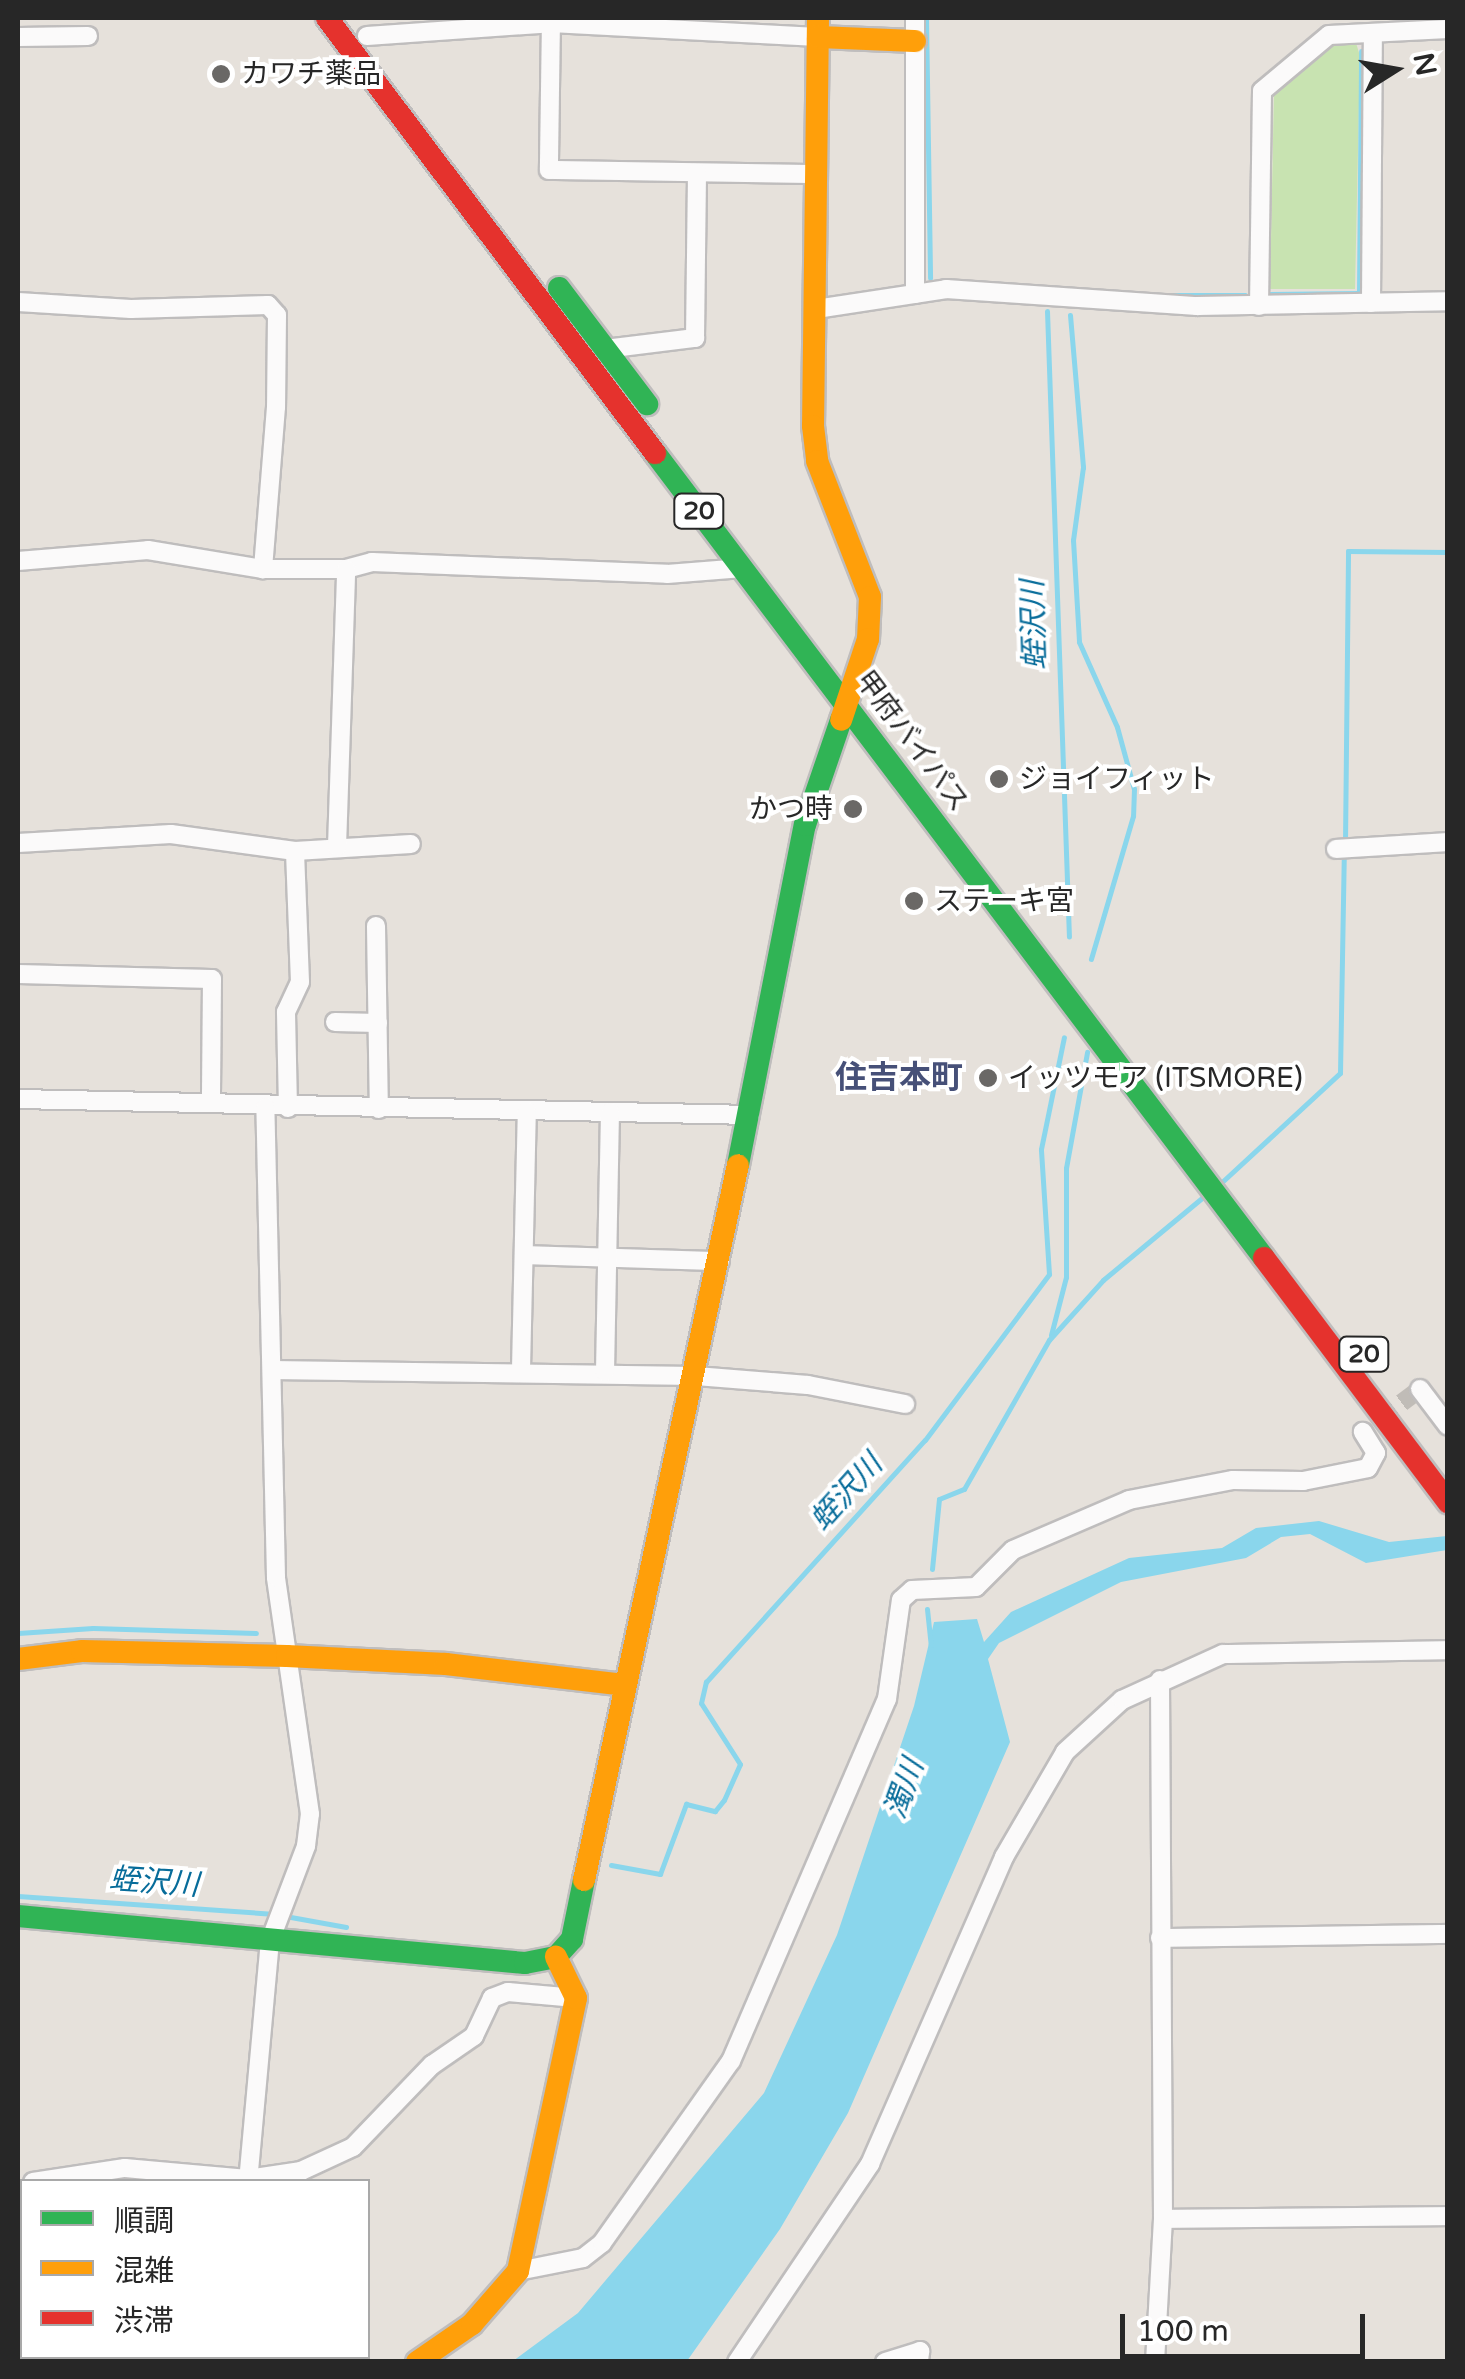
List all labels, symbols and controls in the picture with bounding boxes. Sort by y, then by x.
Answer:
north arrow [1345,20,1445,120]
text: N [1406,50,1443,79]
place label: カワチ薬品 [241,57,381,91]
marker: カワチ薬品 [210,63,232,85]
road number: 20 [672,491,726,531]
water label: 蛭沢川 [1015,579,1055,671]
street label: 甲府バイパス [848,664,976,818]
place label: ジョイフィット [1019,762,1215,796]
marker: ジョイフィット [988,768,1010,790]
place label: かつ時 [749,792,833,826]
marker: かつ時 [842,798,864,820]
place label: ステーキ宮 [934,884,1074,918]
marker: ステーキ宮 [903,890,925,912]
district label: 住吉本町 [835,1059,963,1097]
place label: イッツモア (ITSMORE) [1008,1061,1303,1095]
marker: イッツモア (ITSMORE) [977,1067,999,1089]
road number: 20 [1336,1334,1392,1374]
water label: 蛭沢川 [804,1448,890,1538]
water label: 濁川 [878,1755,932,1823]
water label: 蛭沢川 [108,1862,200,1904]
legend [20,2179,370,2359]
text: 順調 [114,2203,174,2240]
text: 混雑 [114,2253,174,2290]
scale bar [1125,2294,1370,2356]
text: 渋滞 [114,2303,174,2340]
text: 100 m [1137,2313,1229,2350]

